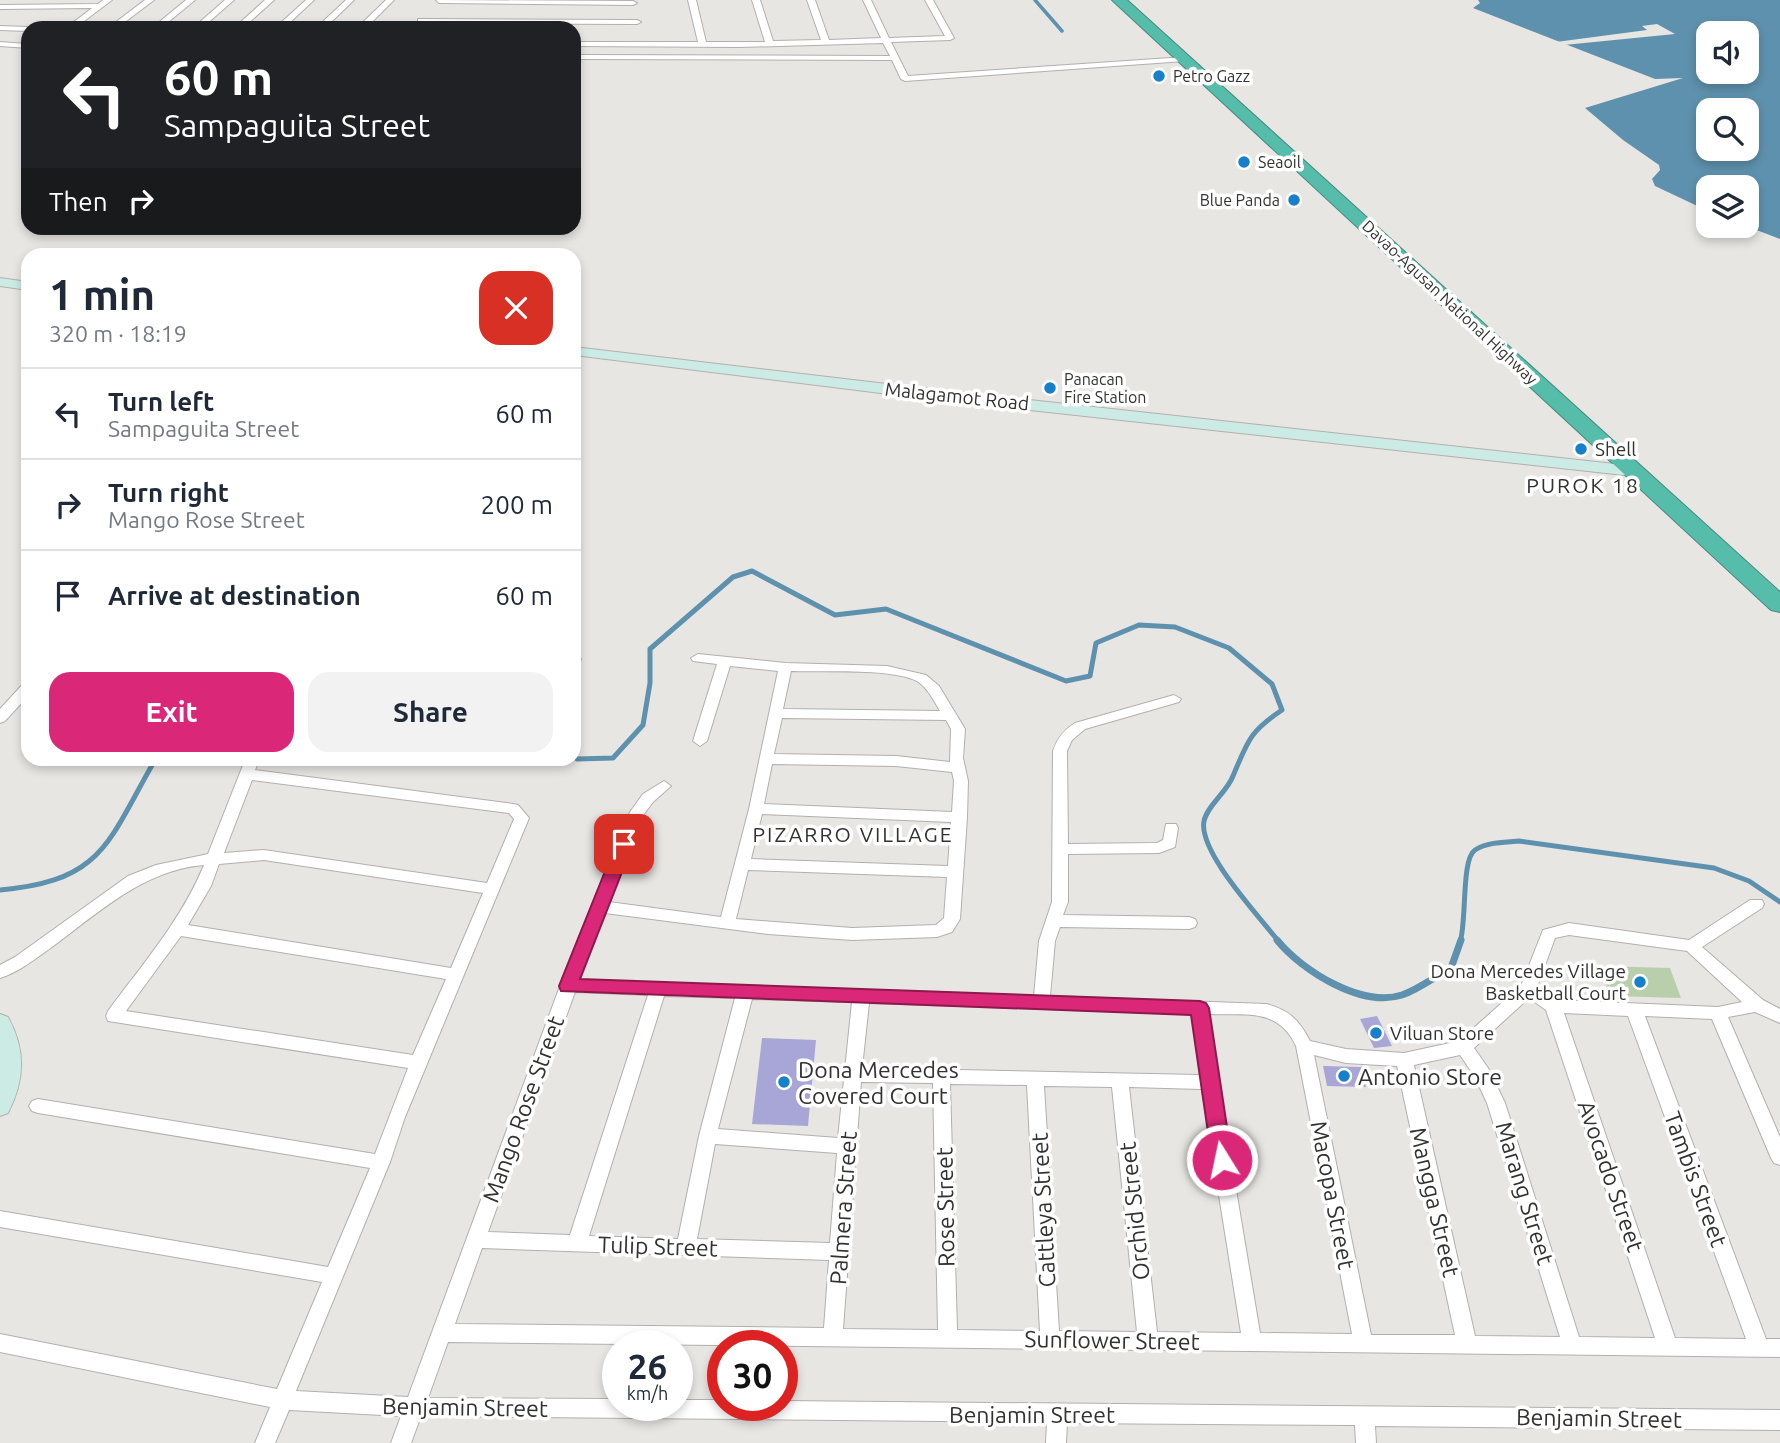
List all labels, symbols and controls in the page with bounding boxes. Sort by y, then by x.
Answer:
map controls [1696,21,1759,238]
button: sound [1696,21,1759,84]
icon: left [49,49,140,140]
text: 60 m [164,49,273,104]
place label: Petro Gazz [1173,67,1250,85]
marker: Petro Gazz [1151,68,1167,84]
button: search [1696,98,1759,161]
text: Sampaguita Street [164,107,430,143]
place label: Seaoil [1258,153,1301,171]
marker: Seaoil [1236,154,1252,170]
button: layers [1696,175,1759,238]
icon: right [122,182,160,220]
text: Then [49,187,108,216]
place label: Blue Panda [1200,191,1280,209]
marker: Blue Panda [1286,192,1302,208]
street label: Davao-Agusan National Highway [1359,216,1541,388]
text: 1 min [49,271,155,318]
button: close [479,271,553,345]
text: 320 m · 18:19 [49,321,187,346]
place label: Panacan Fire Station [1064,370,1146,406]
street label: Malagamot Road [884,377,1030,415]
marker: Panacan Fire Station [1042,380,1058,396]
text: Turn left [108,387,214,416]
icon: left [49,395,87,433]
text: 60 m [495,399,553,428]
text: Sampaguita Street [108,416,299,441]
place label: Shell [1595,438,1636,460]
marker: Shell [1573,441,1589,457]
district label: PUROK 18 [1526,473,1640,497]
text: Turn right [108,478,229,507]
icon: right [49,486,87,524]
text: 200 m [481,490,553,519]
text: Mango Rose Street [108,507,305,532]
icon: arrive [49,577,87,615]
text: Arrive at destination [108,581,361,610]
text: 60 m [495,581,553,610]
button: Exit [49,672,294,752]
button: Share [308,672,553,752]
pin [594,814,654,874]
district label: PIZARRO VILLAGE [753,822,953,846]
icon: arrive [605,825,643,863]
place label: Dona Mercedes Village Basketball Court [1430,960,1627,1004]
marker: Dona Mercedes Village Basketball Court [1632,974,1648,990]
street label: Mango Rose Street [478,1012,568,1206]
place label: Viluan Store [1390,1022,1494,1044]
marker: Viluan Store [1368,1025,1384,1041]
place label: Dona Mercedes Covered Court [798,1057,959,1108]
place label: Antonio Store [1358,1064,1502,1089]
marker: Antonio Store [1336,1068,1352,1084]
marker: Dona Mercedes Covered Court [776,1074,792,1090]
street label: Avocado Street [1573,1097,1649,1255]
street label: Tambis Street [1660,1108,1732,1250]
street label: Marang Street [1491,1118,1559,1268]
street label: Macopa Street [1306,1119,1360,1271]
position arrow [1185,1123,1259,1197]
street label: Mangga Street [1406,1125,1464,1279]
street label: Palmera Street [825,1130,861,1286]
street label: Cattleya Street [1026,1132,1060,1288]
street label: Orchid Street [1114,1141,1154,1281]
street label: Rose Street [931,1147,959,1267]
street label: Tulip Street [598,1231,718,1261]
street label: Sunflower Street [1024,1326,1200,1354]
speed limit sign: 30 [707,1330,798,1421]
text: 26 [628,1346,667,1386]
text: km/h [627,1383,668,1403]
street label: Benjamin Street [382,1393,548,1421]
street label: Benjamin Street [949,1402,1115,1427]
street label: Benjamin Street [1516,1404,1682,1432]

